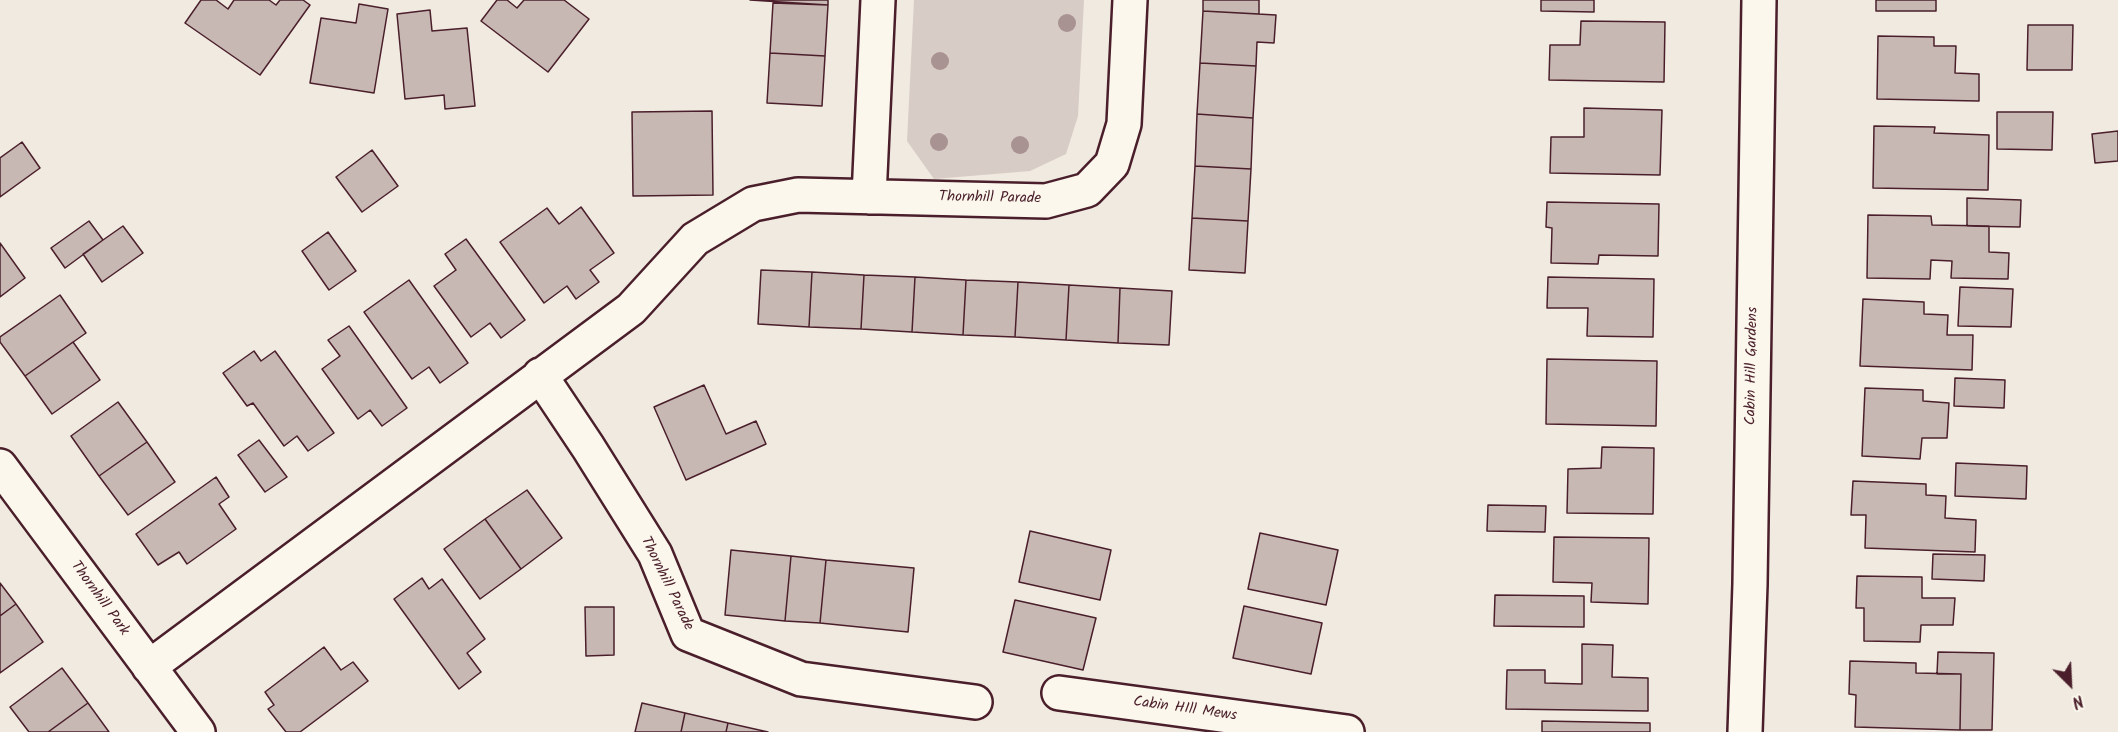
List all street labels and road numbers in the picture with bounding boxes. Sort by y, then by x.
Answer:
street label: Thornhill Parade [939,189,1041,209]
street label: Cabin Hill Gardens [1743,307,1763,425]
street label: Thornhill Parade [636,534,696,634]
street label: Thornhill Park [66,558,132,640]
street label: Cabin HIll Mews [1132,694,1238,726]

